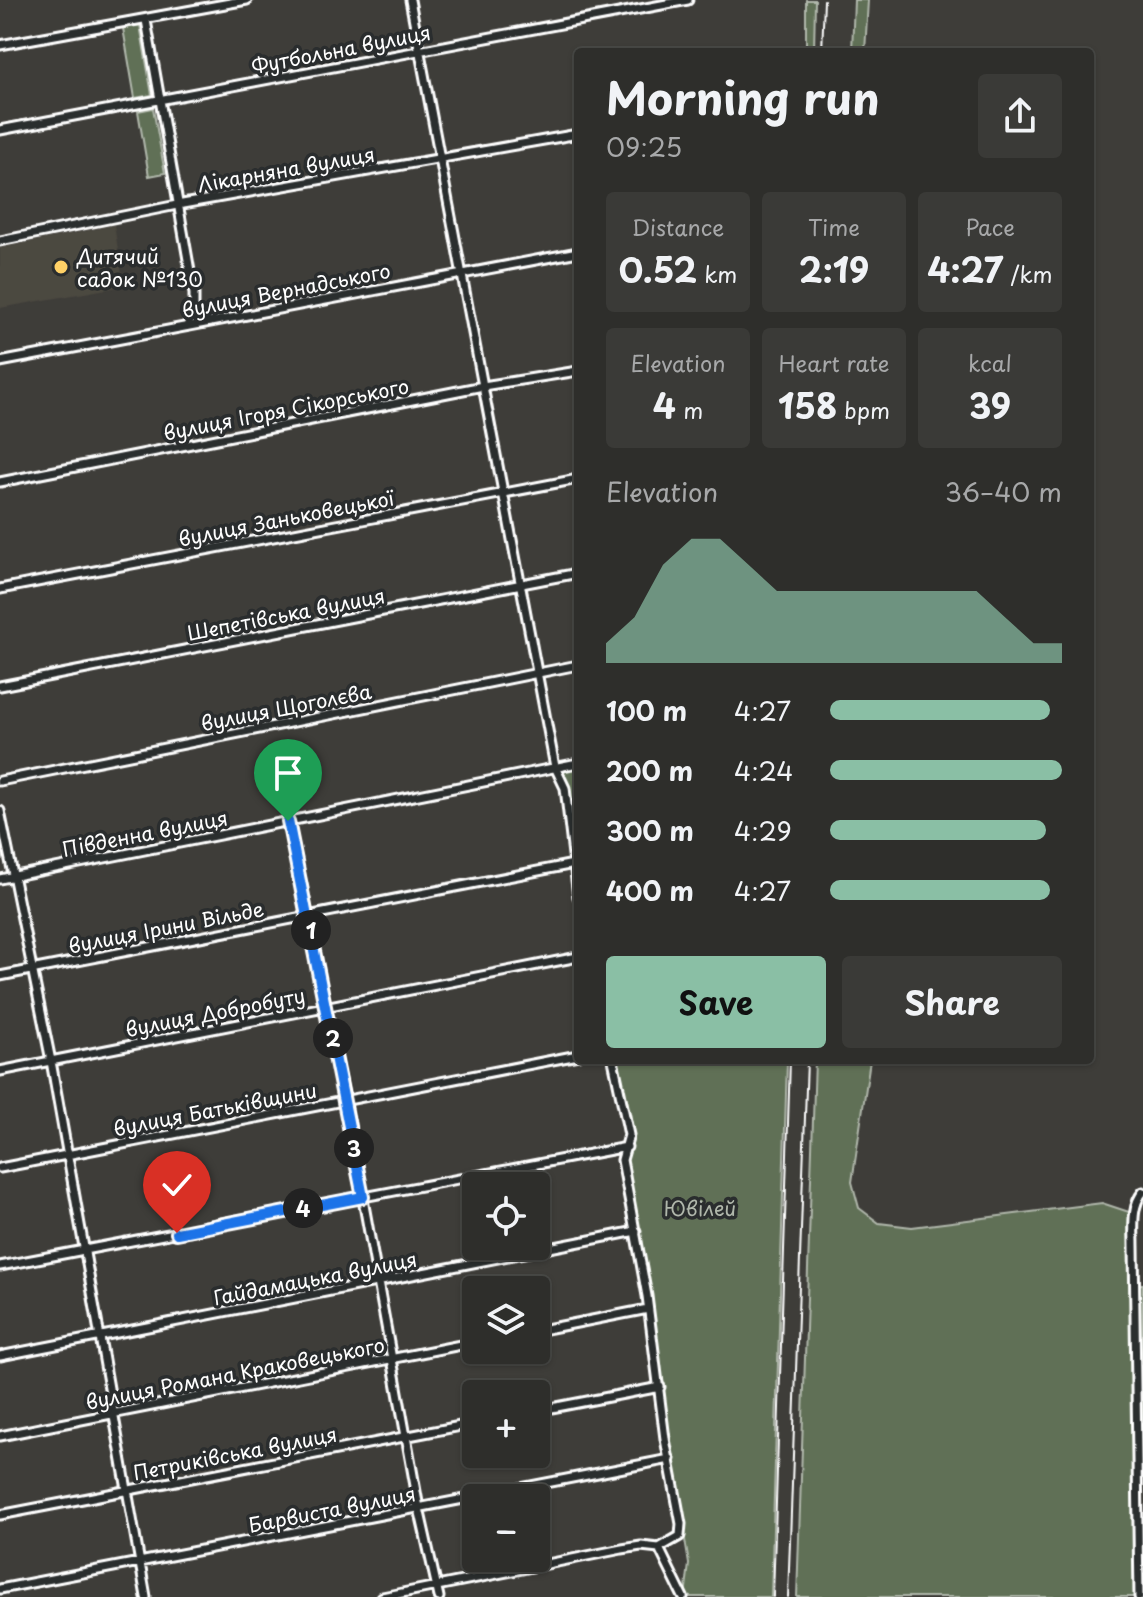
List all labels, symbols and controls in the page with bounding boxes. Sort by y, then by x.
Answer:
street label: Футбольна вулиця [249,17,433,81]
text: Morning run [606,64,880,130]
button: share [978,74,1062,158]
text: 09:25 [606,127,682,166]
street label: Лікарняна вулиця [195,139,377,199]
text: Distance [632,210,724,243]
text: Time [808,210,860,243]
text: Pace [965,210,1015,243]
place label: Дитячий садок №130 [76,241,203,294]
text: 0.52 [619,243,697,295]
text: 2:19 [799,243,869,295]
text: 4:27 [927,243,1003,295]
street label: вулиця Вернадського [179,255,393,325]
text: km [697,257,737,290]
text: /km [1003,257,1053,290]
marker: Дитячий садок №130 [52,258,70,276]
text: Elevation [631,346,725,379]
text: Heart rate [778,346,890,379]
text: kcal [968,346,1012,379]
street label: вулиця Ігоря Сікорського [161,370,411,448]
text: 4 [653,379,676,431]
text: 158 [778,379,837,431]
text: 39 [969,379,1011,431]
text: m [676,393,703,426]
text: bpm [837,393,890,426]
text: Elevation [606,472,718,511]
text: 36–40 m [945,472,1062,511]
street label: вулиця Заньковецької [176,482,398,554]
street label: Шепетівська вулиця [185,580,387,648]
street label: вулиця Щоголєва [198,676,374,738]
text: 100 m [606,691,687,730]
text: 4:27 [734,691,791,730]
pin [254,739,322,821]
icon: arrive [266,751,310,795]
text: 200 m [606,751,693,790]
text: 4:24 [734,751,794,790]
street label: Південна вулиця [60,802,230,864]
text: 300 m [606,811,694,850]
text: 4:29 [734,811,792,850]
text: 400 m [606,871,694,910]
text: 4:27 [734,871,791,910]
street label: вулиця Ірини Вільде [66,893,266,961]
pin: 1 [291,910,331,950]
text: 1 [306,913,316,946]
button: Save [606,956,826,1048]
button: Share [842,956,1062,1048]
street label: вулиця Добробуту [123,980,307,1044]
pin: 2 [313,1018,353,1058]
text: 2 [325,1021,341,1054]
street label: вулиця Батьківщини [111,1075,319,1143]
pin: 3 [334,1128,374,1168]
text: 3 [347,1131,361,1164]
pin [143,1151,211,1233]
icon: check [155,1163,199,1207]
map controls [462,1172,550,1572]
button: locate [462,1172,550,1260]
pin: 4 [283,1188,323,1228]
text: 4 [296,1191,310,1224]
park label: Ювілей [664,1193,736,1223]
street label: Гайдамацька вулиця [210,1244,420,1312]
button: layers [462,1276,550,1364]
street label: вулиця Романа Краковецького [83,1329,387,1417]
button: + [462,1380,550,1468]
street label: Петриківська вулиця [130,1419,340,1487]
street label: Барвиста вулиця [246,1478,418,1540]
button: − [462,1484,550,1572]

